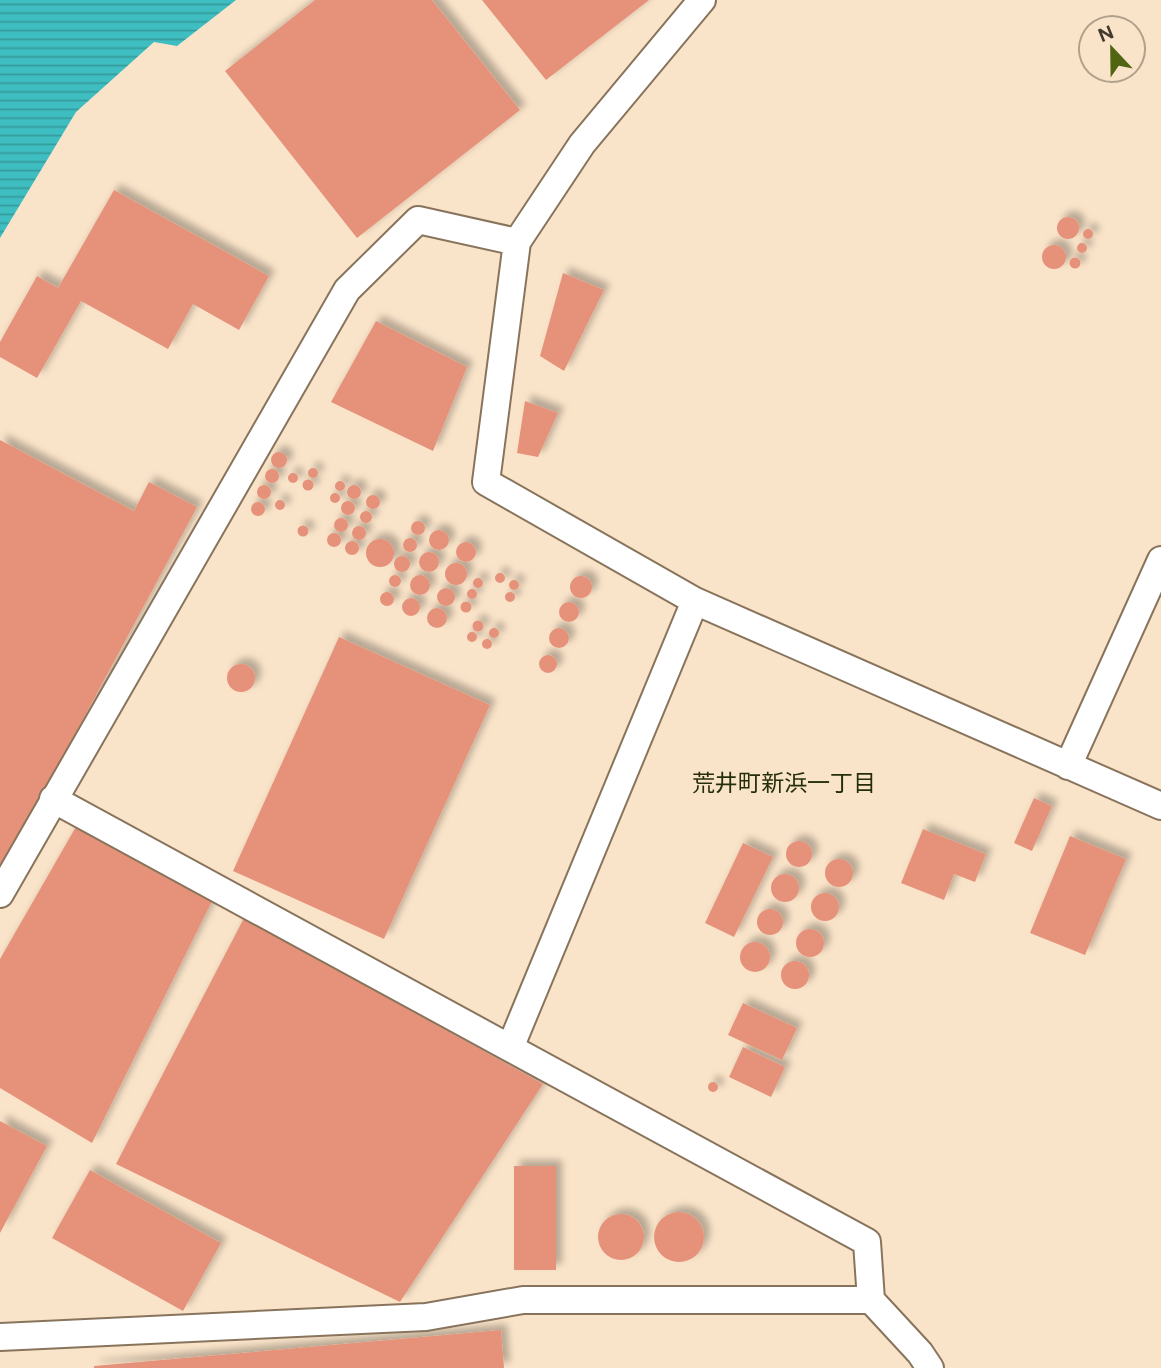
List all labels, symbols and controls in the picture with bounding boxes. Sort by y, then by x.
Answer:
north arrow [1077,14,1147,84]
text: N [1095,20,1117,47]
district label: 荒井町新浜一丁目 [692,769,876,797]

